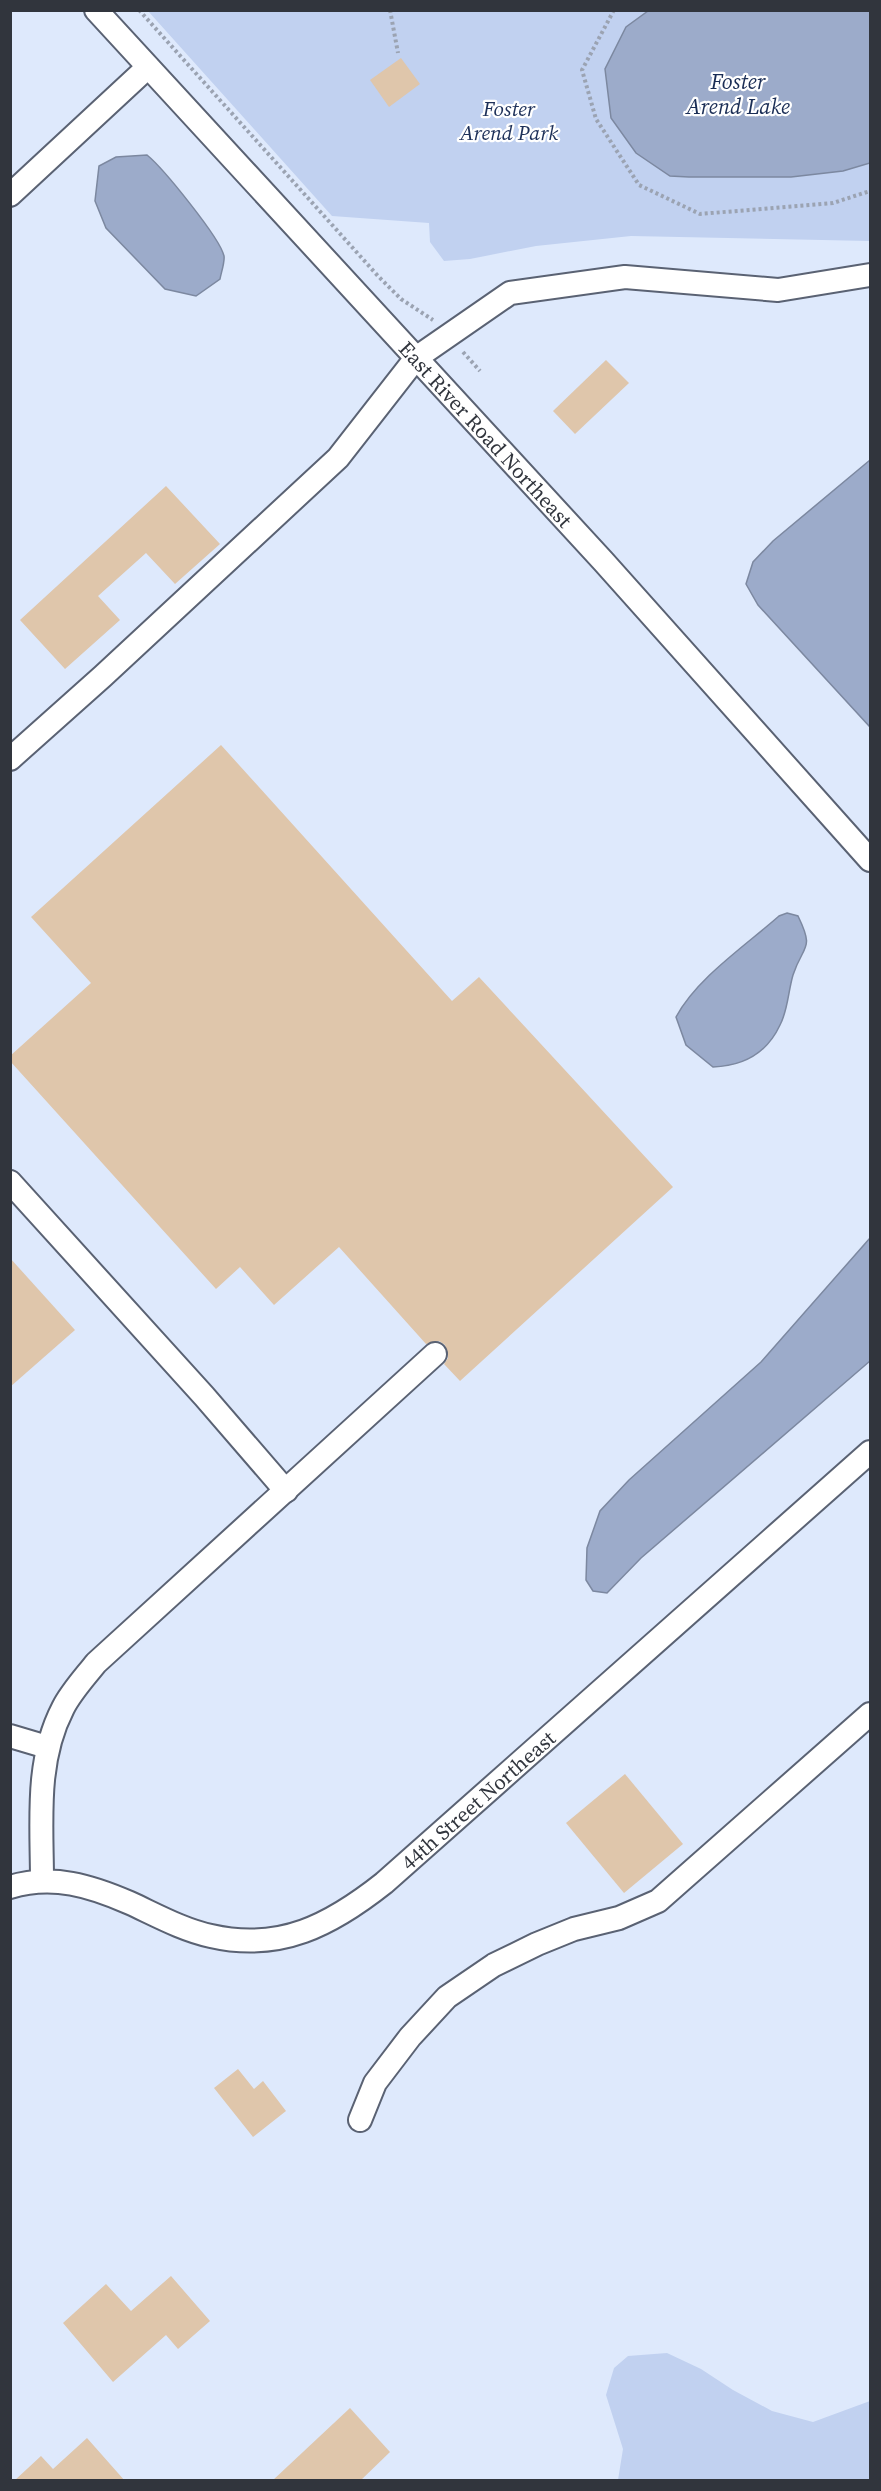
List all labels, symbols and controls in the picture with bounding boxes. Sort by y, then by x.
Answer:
water label: Foster Arend Lake [684,66,790,121]
park label: Foster Arend Park [459,94,558,147]
street label: East River Road Northeast [393,334,579,533]
street label: 44th Street Northeast [394,1723,561,1876]

